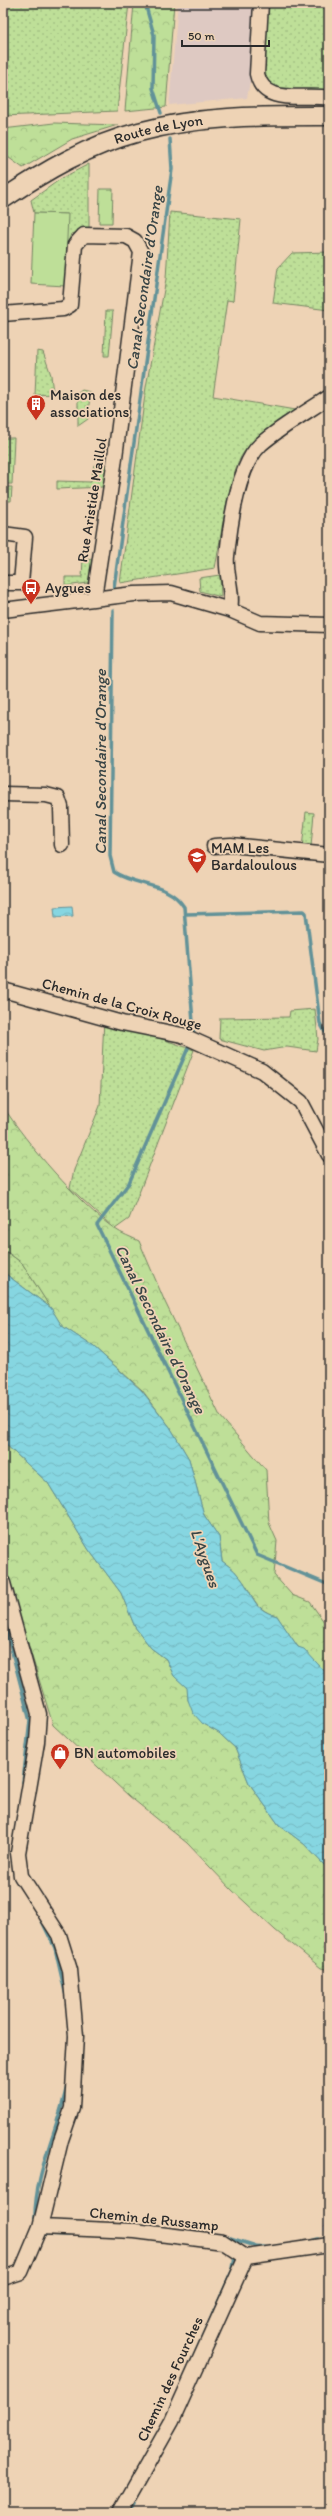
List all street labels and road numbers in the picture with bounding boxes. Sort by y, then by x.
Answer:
street label: Route de Lyon [112,111,204,148]
street label: Rue Aristide Maillol [73,436,111,564]
street label: Chemin de la Croix Rouge [40,974,204,1034]
street label: Chemin de Russamp [89,2203,219,2235]
street label: Chemin des Fourches [133,2313,207,2444]

